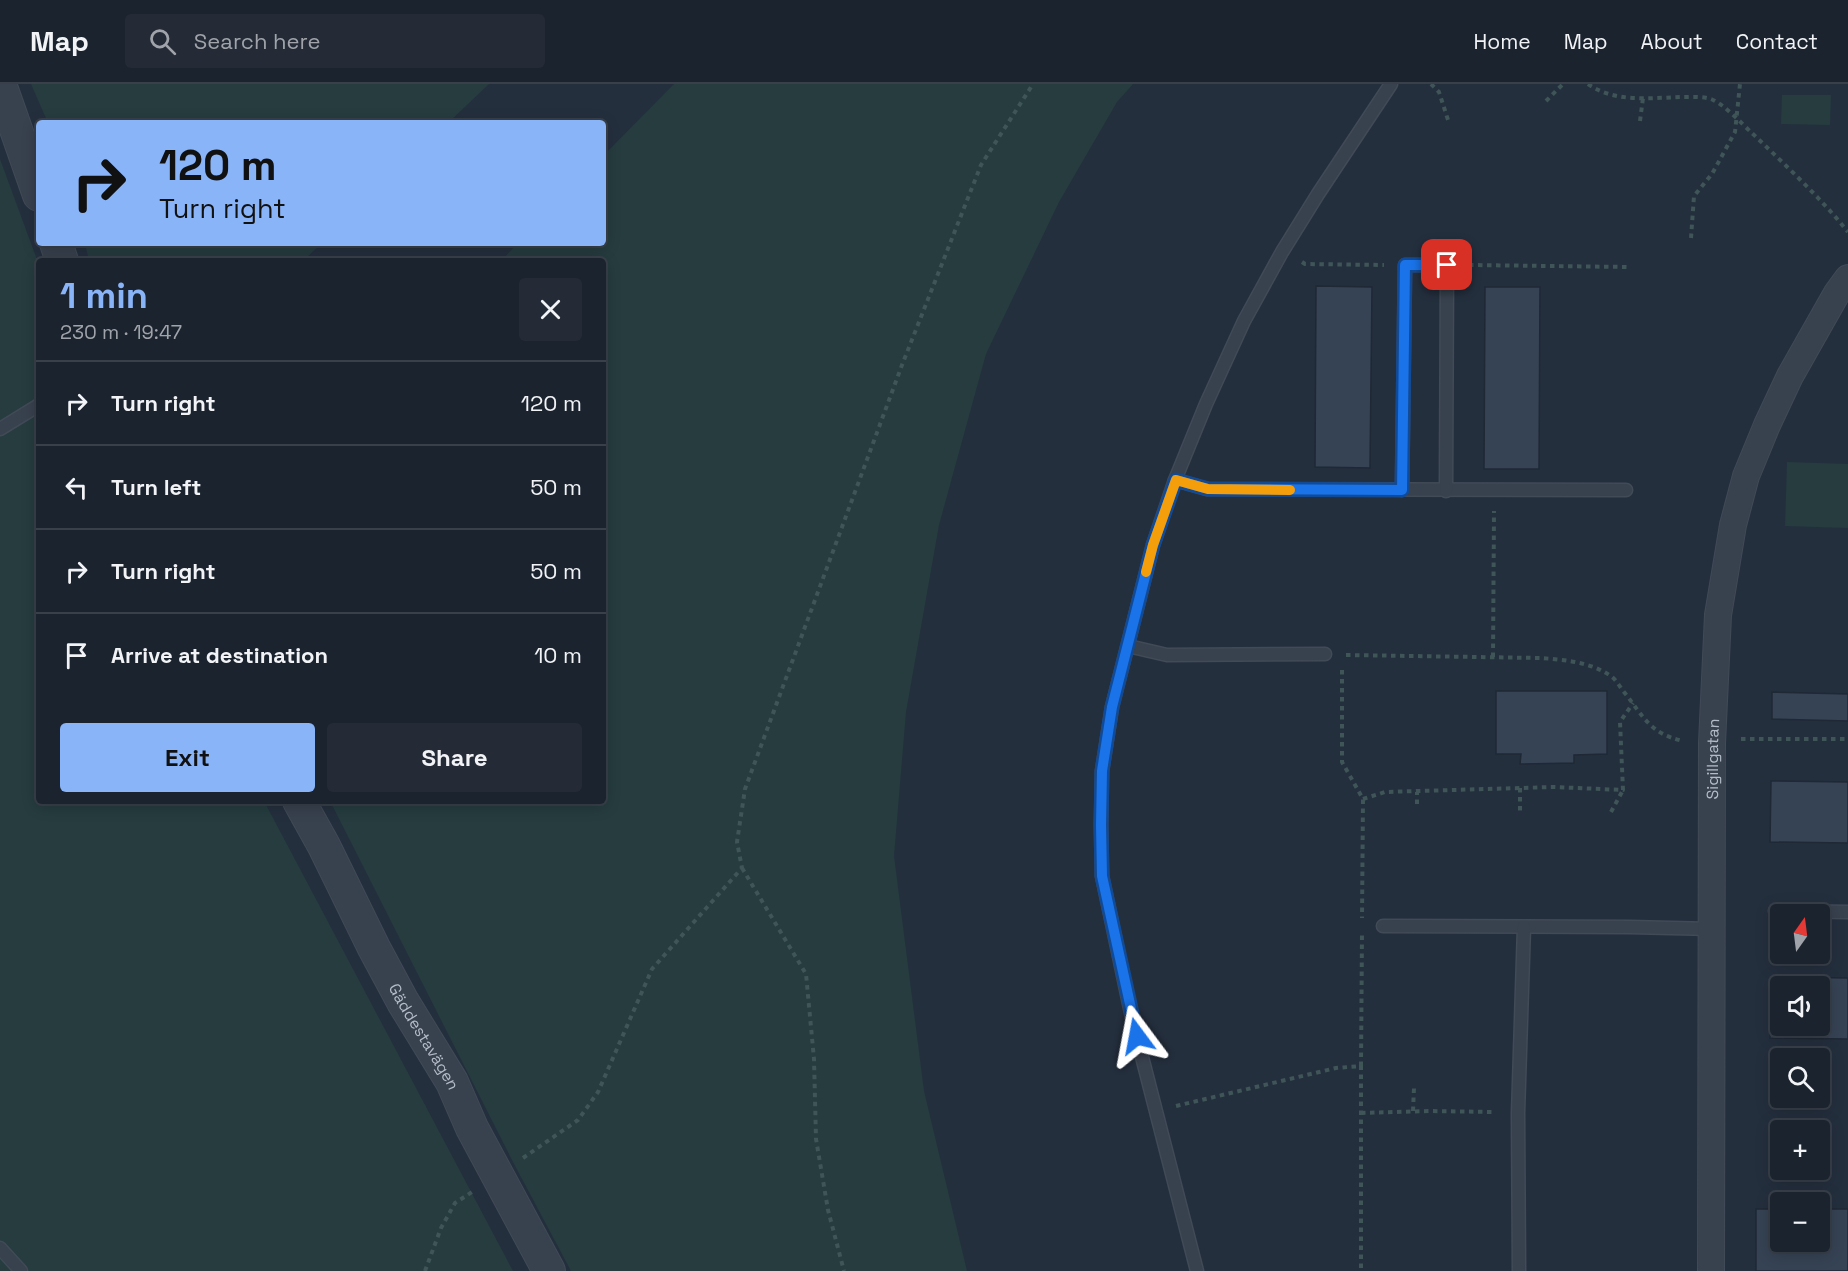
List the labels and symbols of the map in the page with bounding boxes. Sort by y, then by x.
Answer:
pin [1421,239,1472,290]
street label: Sigillgatan [1701,718,1724,800]
north arrow [1770,904,1830,964]
street label: Gäddestavägen [384,980,465,1093]
position arrow [1105,1004,1169,1068]

